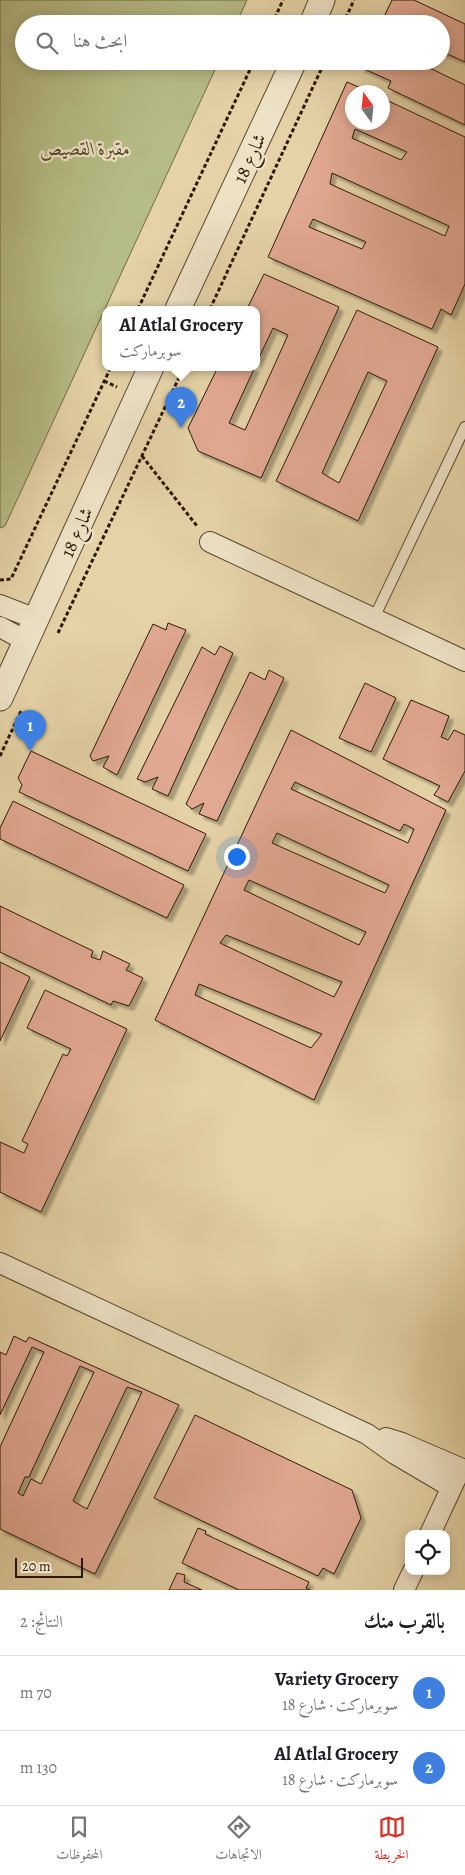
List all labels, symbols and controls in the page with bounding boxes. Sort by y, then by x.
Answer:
search box [15,15,450,70]
text: ابحث هنا [73,28,127,54]
icon: search [33,29,61,57]
north arrow [345,85,390,130]
street label: شارع 18 [227,129,275,189]
park label: مقبرة القصيص [40,136,130,162]
popup [102,306,260,371]
text: Al Atlal Grocery [119,312,243,338]
text: سوبرماركت [119,340,181,362]
pin: 2 [165,387,197,428]
street label: شارع 18 [54,503,101,562]
pin: 1 [14,710,46,751]
your location [224,844,250,870]
map controls [405,1530,450,1575]
button: locate [405,1530,450,1575]
scale bar [15,1555,82,1578]
text: 20 m [22,1557,51,1576]
text: بالقرب منك [364,1607,445,1635]
text: النتائج: 2 [20,1611,63,1633]
text: Variety Grocery [275,1666,398,1692]
text: 70 m [20,1682,52,1704]
text: 1 [426,1682,432,1704]
text: سوبرماركت · شارع 18 [282,1694,398,1716]
text: Al Atlal Grocery [274,1741,398,1767]
text: 130 m [20,1757,57,1779]
text: 2 [425,1757,433,1779]
text: سوبرماركت · شارع 18 [282,1769,398,1791]
tab: المحفوظات [56,1813,103,1868]
tab: الاتجاهات [215,1813,262,1868]
tab: الخريطة [375,1813,409,1868]

